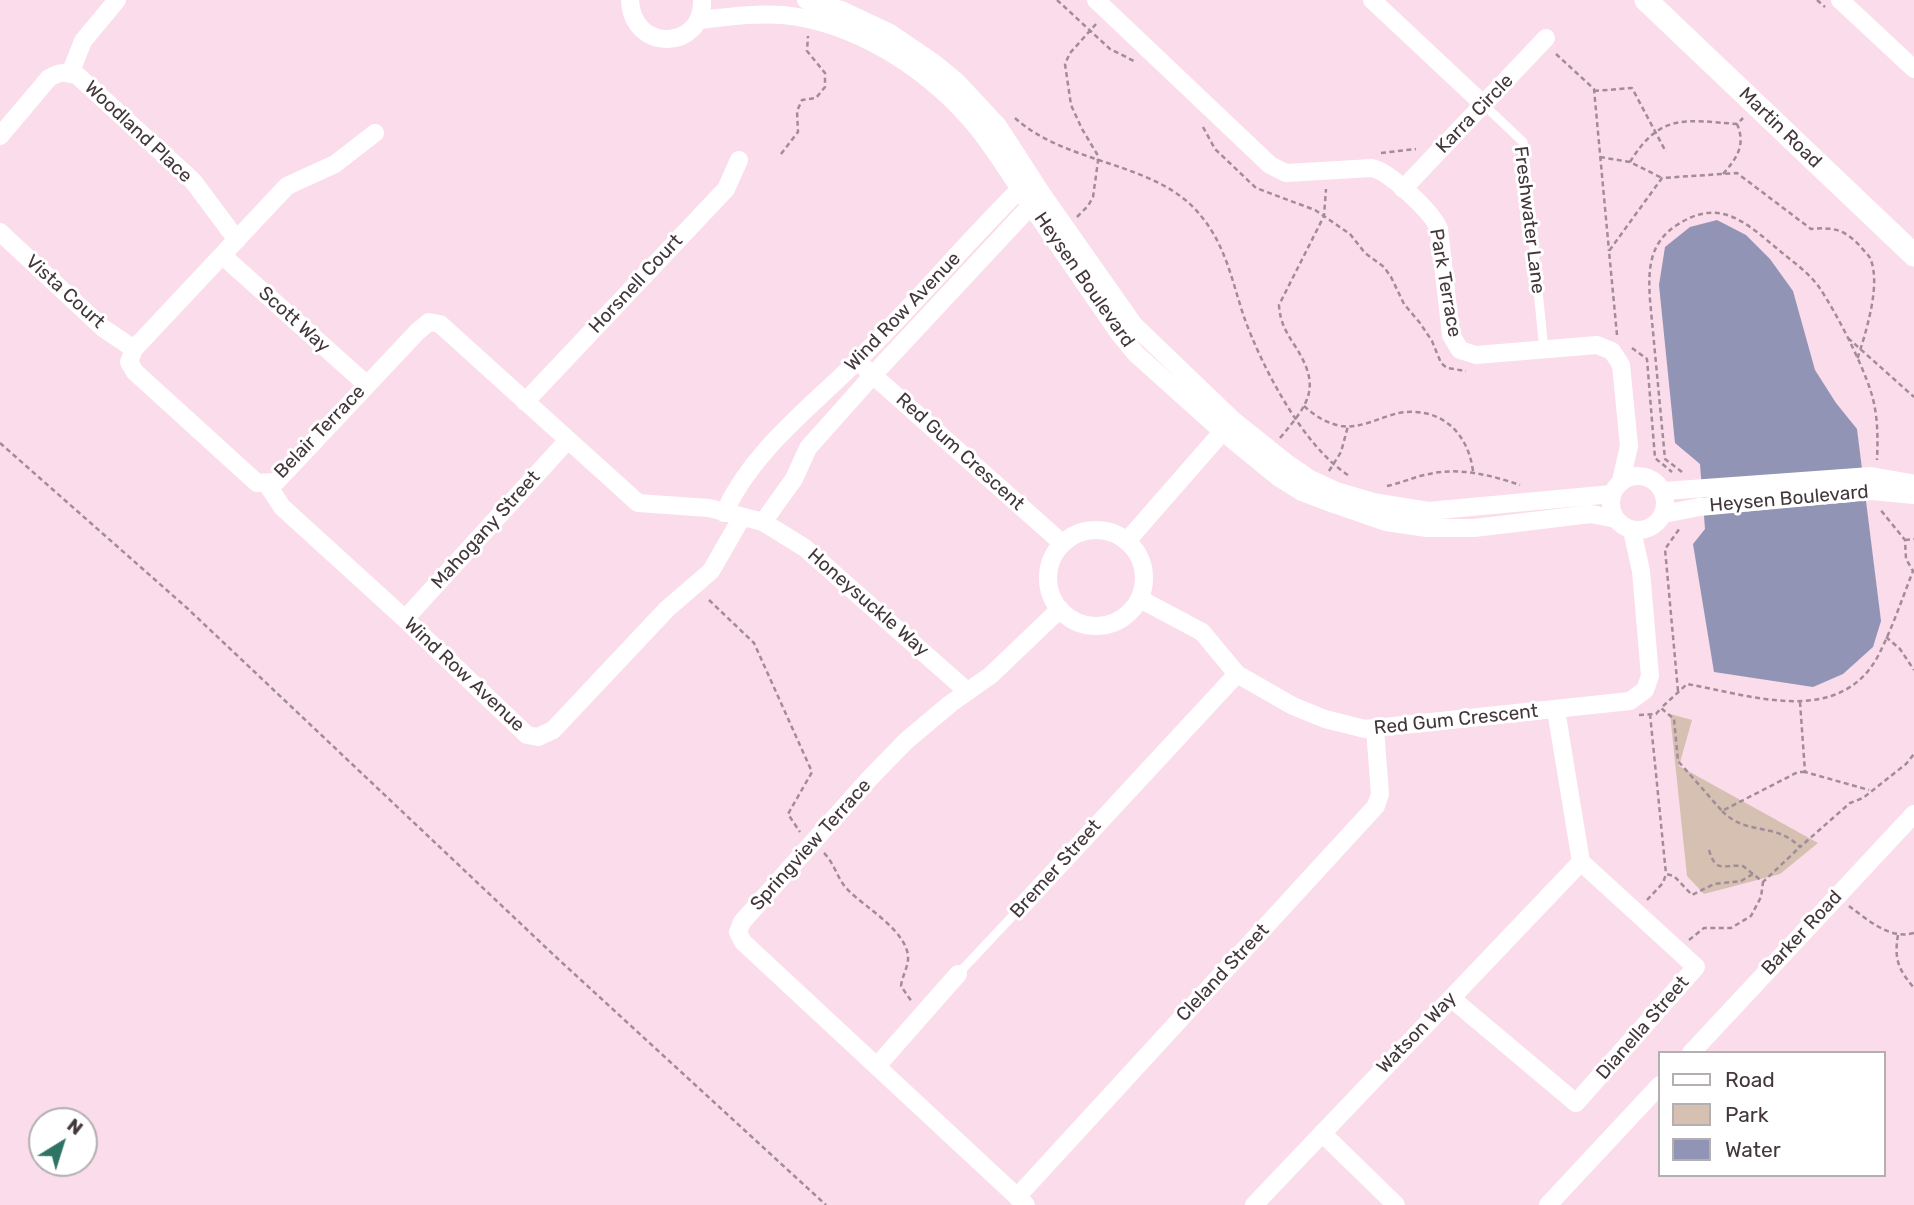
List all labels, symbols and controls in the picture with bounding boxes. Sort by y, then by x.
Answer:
street label: Karra Circle [1432,70,1518,158]
street label: Woodland Place [79,76,197,188]
street label: Martin Road [1734,83,1826,173]
street label: Freshwater Lane [1509,145,1549,295]
street label: Heysen Boulevard [1029,208,1139,352]
street label: Park Terrace [1424,227,1466,339]
street label: Horsnell Court [584,230,688,338]
street label: Wind Row Avenue [840,248,966,376]
street label: Vista Court [21,250,109,334]
street label: Scott Way [254,282,334,358]
street label: Belair Terrace [270,381,370,483]
street label: Red Gum Crescent [891,388,1029,516]
street label: Mahogany Street [427,466,545,594]
street label: Heysen Boulevard [1709,481,1869,517]
street label: Honeysuckle Way [803,544,933,662]
street label: Wind Row Avenue [399,613,529,737]
street label: Red Gum Crescent [1373,700,1539,740]
street label: Springview Terrace [746,775,876,915]
street label: Bremer Street [1006,815,1106,923]
street label: Barker Road [1757,886,1847,980]
street label: Cleland Street [1172,919,1274,1027]
street label: Dianella Street [1592,972,1694,1084]
street label: Watson Way [1372,987,1462,1079]
legend [1658,1051,1886,1177]
text: Road [1725,1067,1775,1092]
text: Park [1725,1102,1769,1127]
north arrow [28,1107,98,1177]
text: N [63,1113,87,1140]
text: Water [1725,1137,1781,1162]

